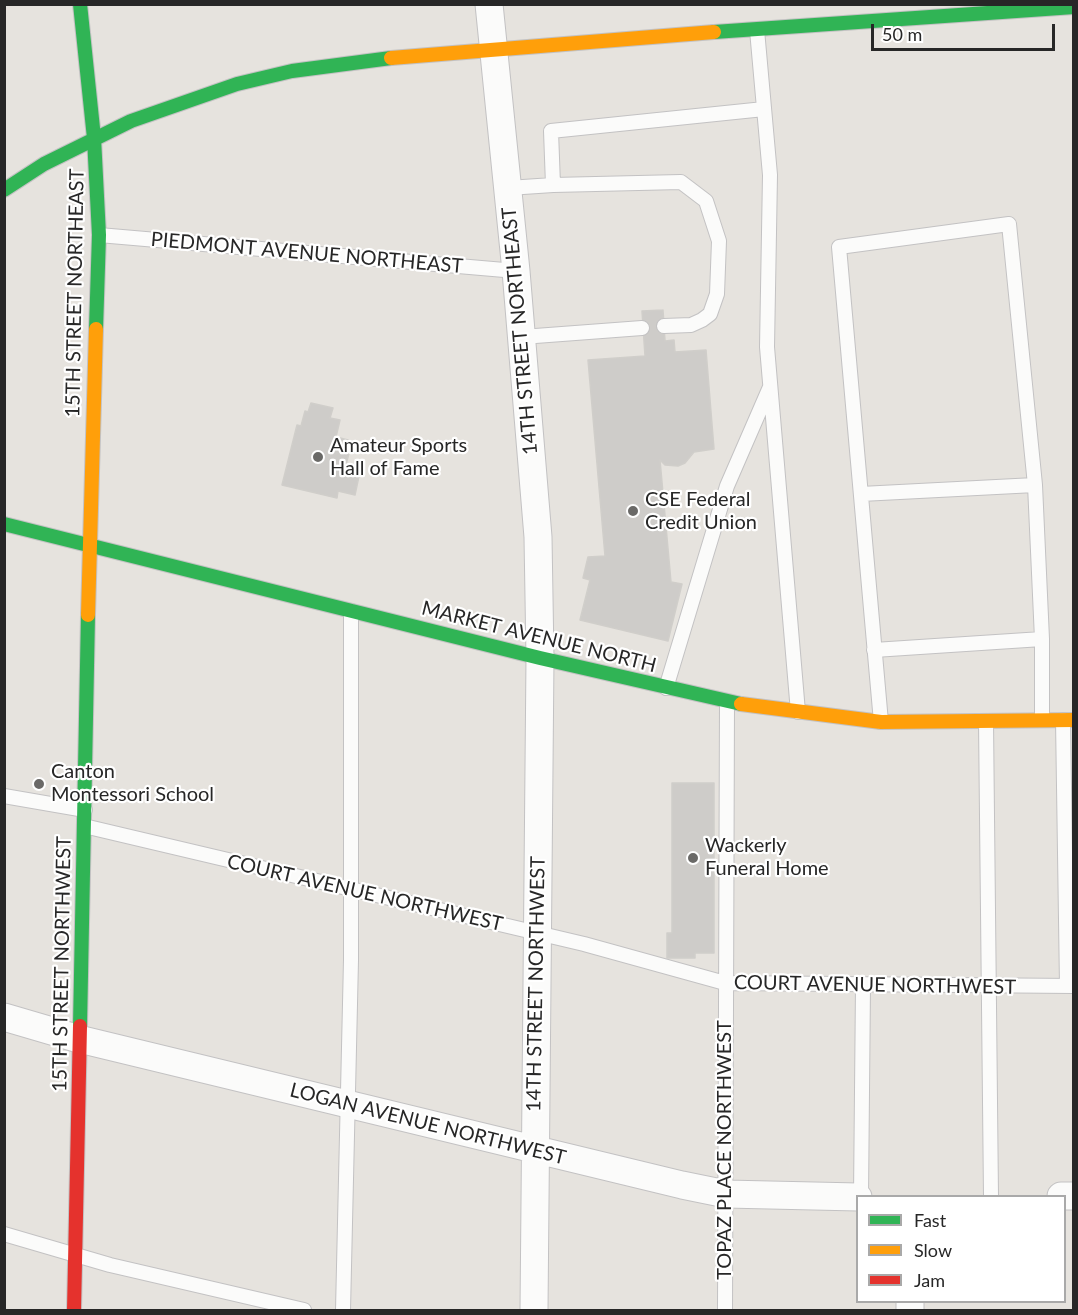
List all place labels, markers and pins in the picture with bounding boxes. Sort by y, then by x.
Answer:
place label: Amateur Sports Hall of Fame [330,434,467,481]
marker: Amateur Sports Hall of Fame [311,450,325,464]
place label: CSE Federal Credit Union [645,488,757,535]
marker: CSE Federal Credit Union [626,504,640,518]
place label: Canton Montessori School [51,760,214,807]
marker: Canton Montessori School [32,777,46,791]
place label: Wackerly Funeral Home [705,834,829,881]
marker: Wackerly Funeral Home [686,851,700,865]

